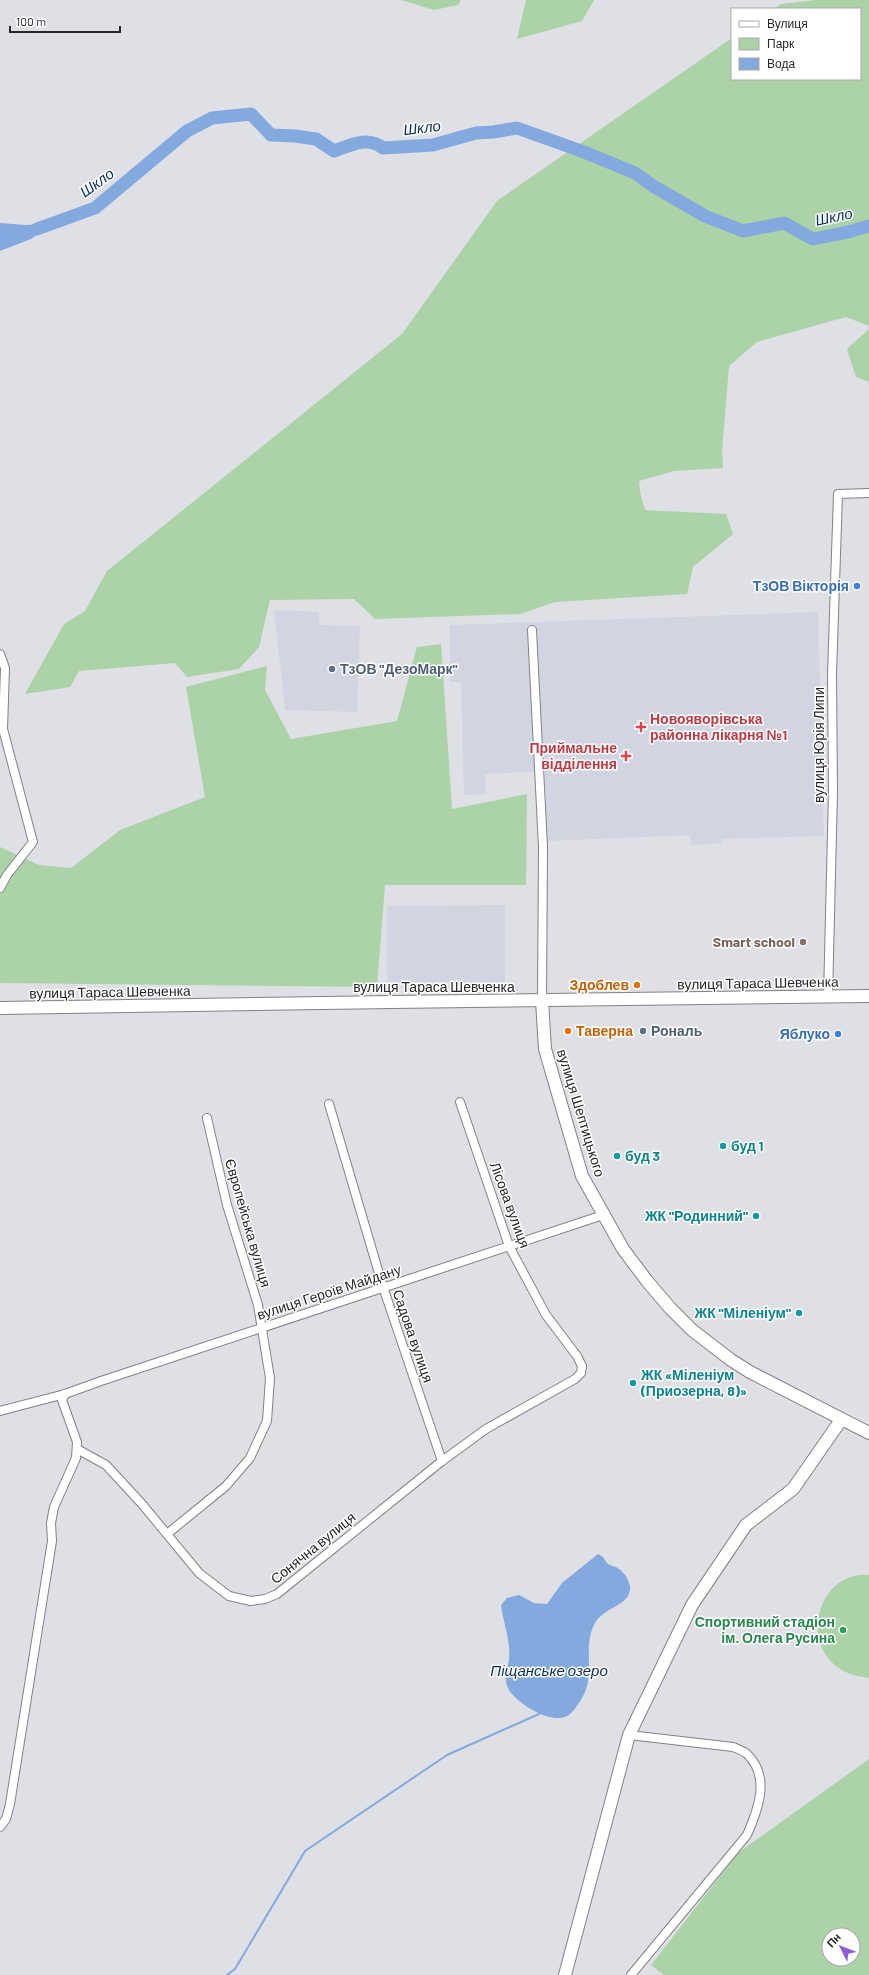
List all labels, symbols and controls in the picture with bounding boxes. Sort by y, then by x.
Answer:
scale bar [10,8,120,34]
legend [731,8,861,80]
text: 100 m [16,14,46,28]
text: Вулиця [767,16,808,31]
text: Парк [767,36,795,51]
text: Вода [767,56,795,71]
water label: Шкло [402,116,442,138]
water label: Шкло [76,164,117,201]
water label: Шкло [813,203,854,229]
place label: ТзОВ Вікторія [753,577,849,594]
marker: ТзОВ Вікторія [852,581,862,591]
place label: ТзОВ "ДезоМарк" [340,660,458,677]
marker: ТзОВ "ДезоМарк" [327,664,337,674]
street label: вулиця Юрія Липи [810,687,827,803]
place label: Новояворівська районна лікарня №1 [650,710,787,743]
marker: Новояворівська районна лікарня №1 [635,721,647,733]
place label: Приймальне відділення [529,739,617,772]
marker: Приймальне відділення [620,750,632,762]
place label: Smart school [713,933,795,950]
marker: Smart school [798,937,808,947]
street label: вулиця Тараса Шевченка [677,973,839,992]
place label: Здоблев [569,976,629,993]
street label: вулиця Тараса Шевченка [353,978,515,995]
marker: Здоблев [632,980,642,990]
street label: вулиця Тараса Шевченка [29,982,191,1001]
place label: Таверна [576,1022,633,1039]
place label: Рональ [651,1022,703,1039]
place label: Яблуко [780,1025,830,1042]
marker: Таверна [563,1026,573,1036]
marker: Рональ [638,1026,648,1036]
marker: Яблуко [833,1029,843,1039]
street label: вулиця Шептицького [554,1047,609,1179]
place label: буд 1 [731,1137,764,1154]
marker: буд 1 [718,1141,728,1151]
place label: буд 3 [625,1147,660,1164]
marker: буд 3 [612,1151,622,1161]
street label: Європейська вулиця [222,1157,275,1289]
street label: Лісова вулиця [487,1159,534,1250]
place label: ЖК "Родинний" [644,1207,748,1224]
marker: ЖК "Родинний" [751,1211,761,1221]
street label: вулиця Героїв Майдану [255,1260,403,1323]
street label: Садова вулиця [390,1287,437,1385]
place label: ЖК "Міленіум" [694,1304,791,1321]
marker: ЖК "Міленіум" [794,1308,804,1318]
place label: ЖК «Міленіум (Приозерна, 8)» [640,1366,747,1399]
marker: ЖК «Міленіум (Приозерна, 8)» [628,1378,638,1388]
street label: Сонячна вулиця [267,1508,359,1587]
place label: Спортивний стадіон ім. Олега Русина [695,1613,835,1646]
marker: Спортивний стадіон ім. Олега Русина [838,1625,848,1635]
water label: Піщанське озеро [490,1661,608,1679]
north arrow [821,1927,861,1967]
text: Пн [824,1930,843,1950]

